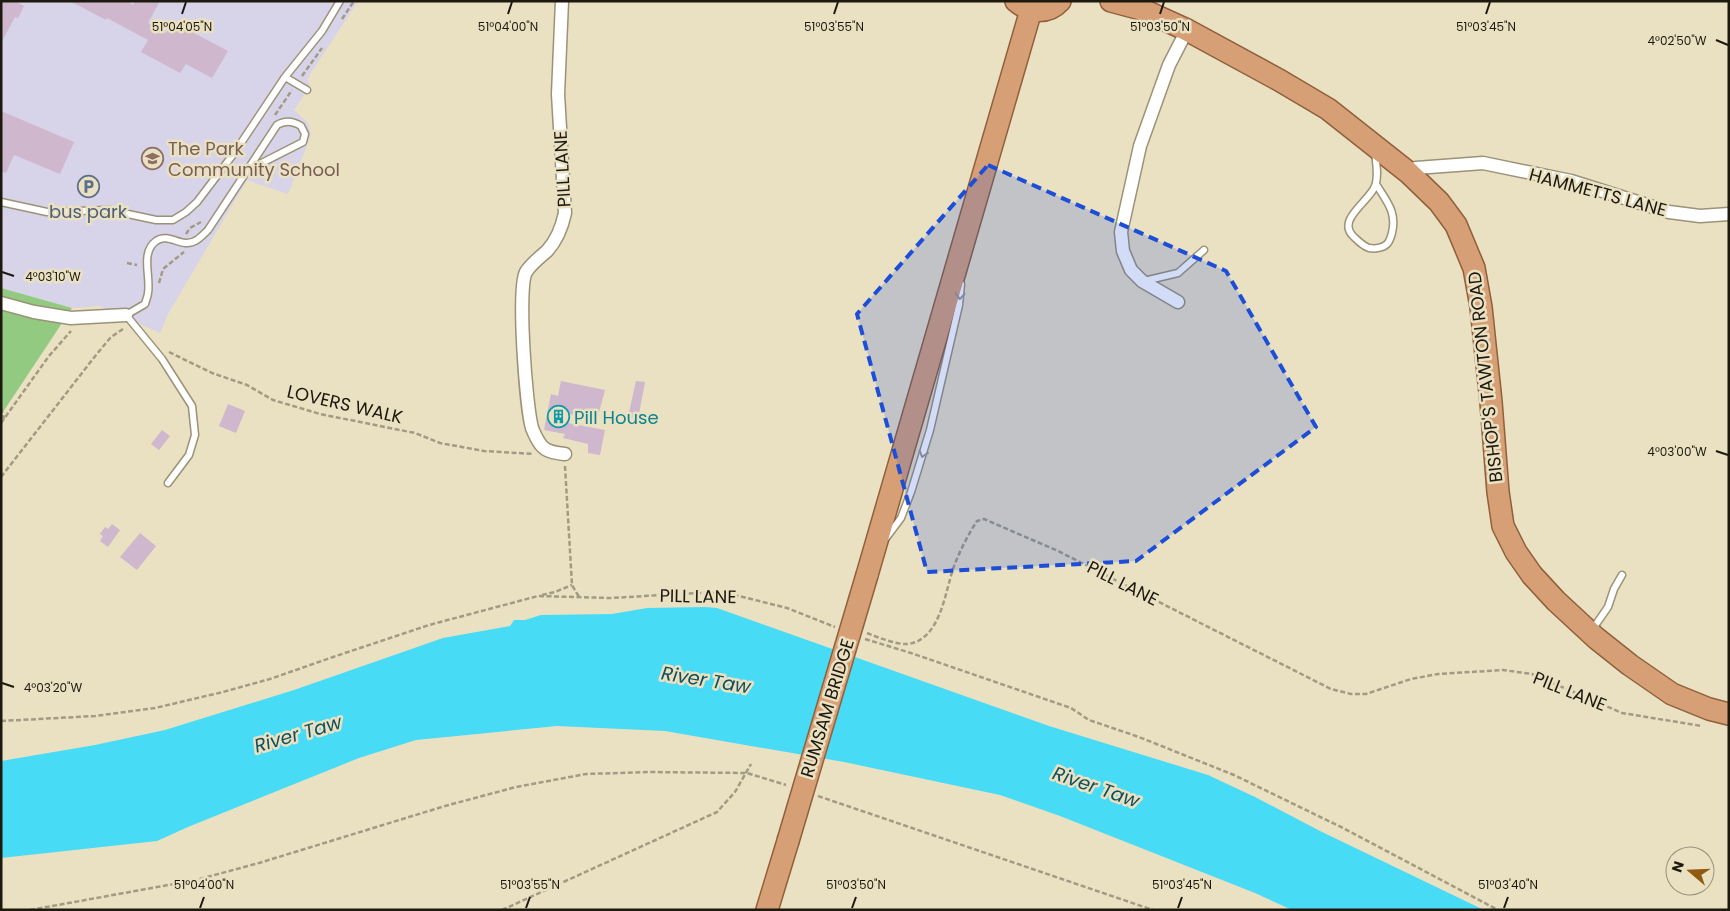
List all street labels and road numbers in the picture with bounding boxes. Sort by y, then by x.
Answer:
street label: PILL LANE [548,130,576,208]
street label: HAMMETTS LANE [1526,162,1670,222]
street label: BISHOP'S TAWTON ROAD [1461,270,1509,484]
street label: LOVERS WALK [285,379,405,429]
street label: PILL LANE [1083,554,1163,612]
street label: PILL LANE [659,583,737,609]
street label: RUMSAM BRIDGE [794,636,860,780]
street label: PILL LANE [1530,665,1610,717]

